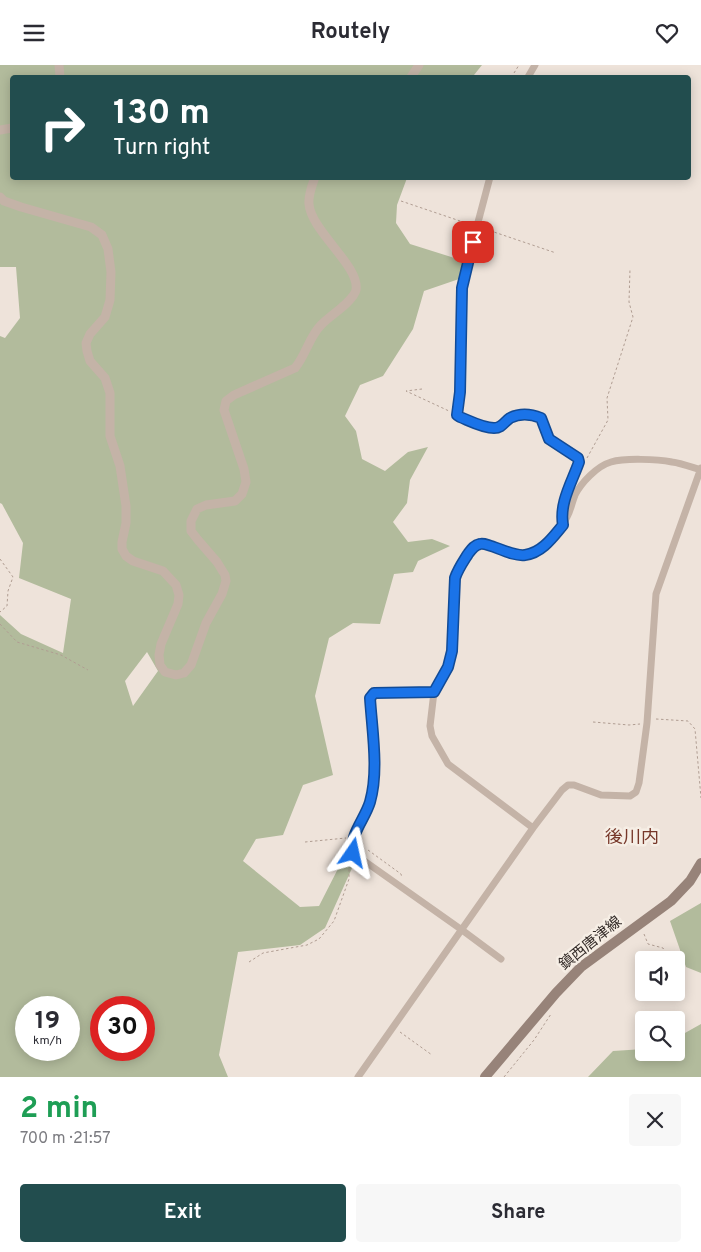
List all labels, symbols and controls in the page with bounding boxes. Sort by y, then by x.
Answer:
icon: menu [20,19,48,47]
text: Routely [311,19,390,46]
icon: heart [653,19,681,47]
text: 130 m [113,92,210,136]
icon: right [30,95,95,160]
text: Turn right [113,135,210,162]
pin [452,221,494,263]
icon: arrive [459,228,487,256]
position arrow [326,826,378,878]
district label: 後川内 [605,827,659,850]
street label: 鎮西唐津線 [556,913,626,975]
map controls [635,951,685,1061]
button: sound [635,951,685,1001]
speed limit sign: 30 [90,996,155,1061]
text: 19 [35,1006,60,1038]
button: search [635,1011,685,1061]
text: km/h [33,1033,62,1049]
text: 2 min [20,1091,98,1128]
button: close [629,1094,681,1146]
text: 700 m · 21:57 [20,1129,111,1149]
button: Exit [20,1184,346,1242]
button: Share [356,1184,681,1242]

